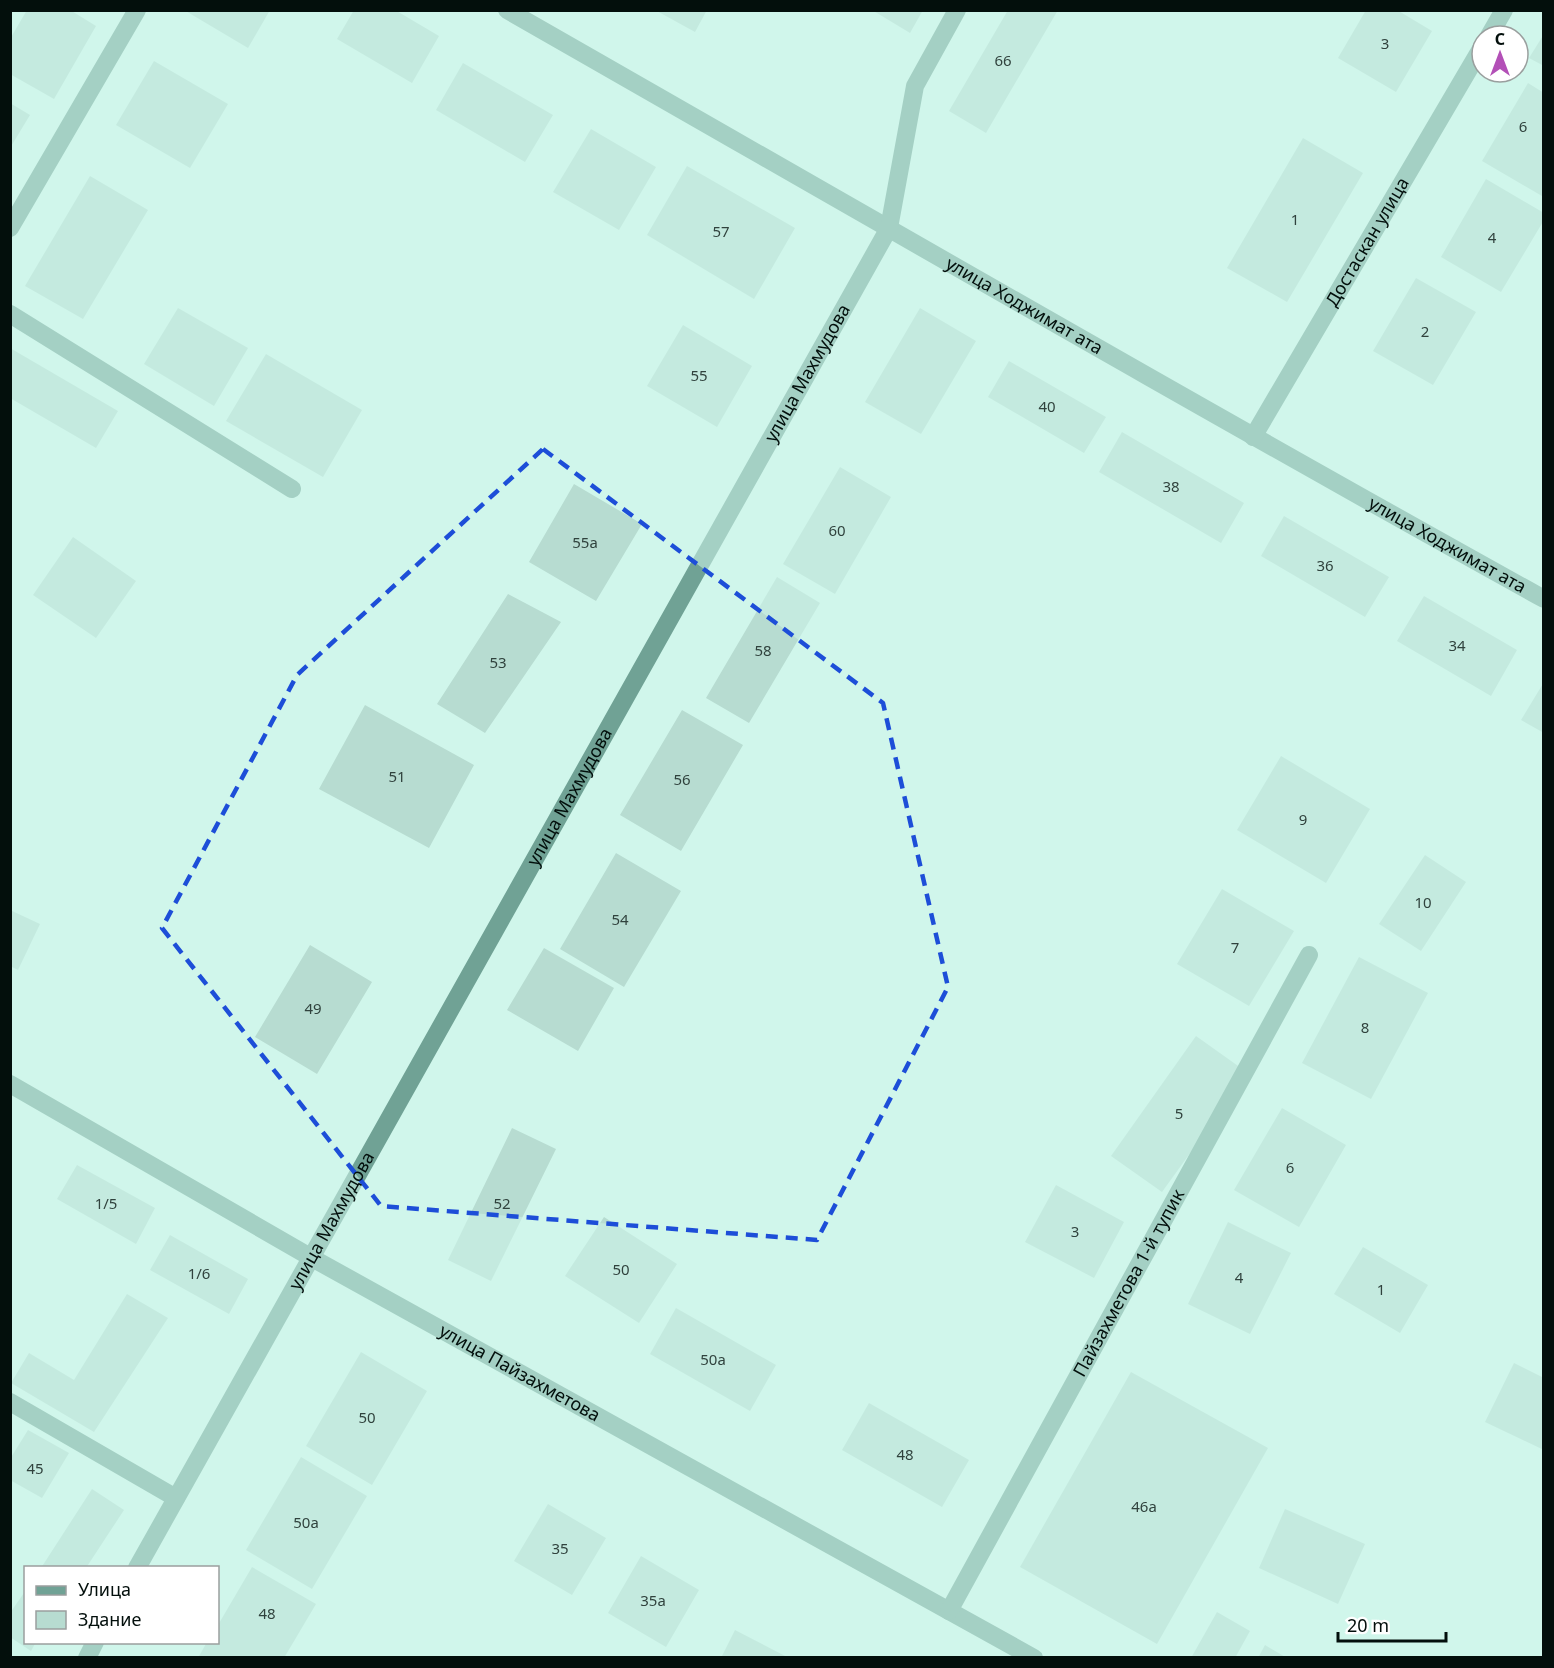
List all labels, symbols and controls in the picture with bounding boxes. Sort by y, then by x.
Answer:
north arrow [1470,24,1530,84]
text: С [1495,28,1505,50]
house number: 3 [1381,33,1389,53]
house number: 66 [994,50,1012,70]
house number: 6 [1519,116,1527,136]
street label: Достаскан улица [1319,173,1414,311]
house number: 1 [1291,209,1299,229]
house number: 57 [712,221,730,241]
house number: 4 [1488,227,1497,247]
street label: улица Ходжимат ата [942,251,1108,359]
street label: улица Махмудова [758,299,855,446]
house number: 2 [1421,321,1429,341]
house number: 55 [690,365,708,385]
house number: 40 [1038,396,1056,416]
house number: 38 [1162,476,1180,496]
street label: улица Ходжимат ата [1365,491,1531,598]
house number: 60 [828,520,846,540]
house number: 55а [572,532,598,552]
house number: 36 [1316,555,1334,575]
house number: 34 [1448,635,1466,655]
house number: 58 [754,640,772,660]
house number: 53 [489,652,507,672]
street label: улица Махмудова [520,723,617,870]
house number: 51 [388,766,406,786]
house number: 56 [673,769,691,789]
house number: 9 [1299,809,1307,829]
house number: 10 [1414,892,1432,912]
house number: 54 [611,909,629,929]
house number: 7 [1231,937,1239,957]
house number: 49 [304,998,322,1018]
house number: 8 [1361,1017,1369,1037]
house number: 5 [1175,1103,1183,1123]
street label: улица Махмудова [283,1147,379,1294]
house number: 6 [1286,1157,1294,1177]
street label: Пайзахметова 1-й тупик [1067,1184,1189,1381]
house number: 1/5 [95,1193,117,1213]
house number: 52 [493,1193,511,1213]
house number: 3 [1071,1221,1079,1241]
house number: 50 [612,1259,630,1279]
house number: 1/6 [188,1263,210,1283]
house number: 4 [1235,1267,1244,1287]
house number: 1 [1377,1279,1385,1299]
street label: улица Пайзахметова [435,1318,605,1426]
house number: 50а [700,1349,726,1369]
house number: 50 [358,1407,376,1427]
house number: 48 [896,1444,914,1464]
house number: 45 [26,1458,44,1478]
house number: 46а [1131,1496,1157,1516]
house number: 50а [293,1512,319,1532]
house number: 35 [551,1538,569,1558]
legend [24,1566,219,1644]
text: Улица [78,1577,131,1601]
house number: 35а [640,1590,666,1610]
house number: 48 [258,1603,276,1623]
scale bar [1338,1605,1446,1643]
text: Здание [78,1607,142,1631]
text: 20 m [1347,1613,1389,1637]

